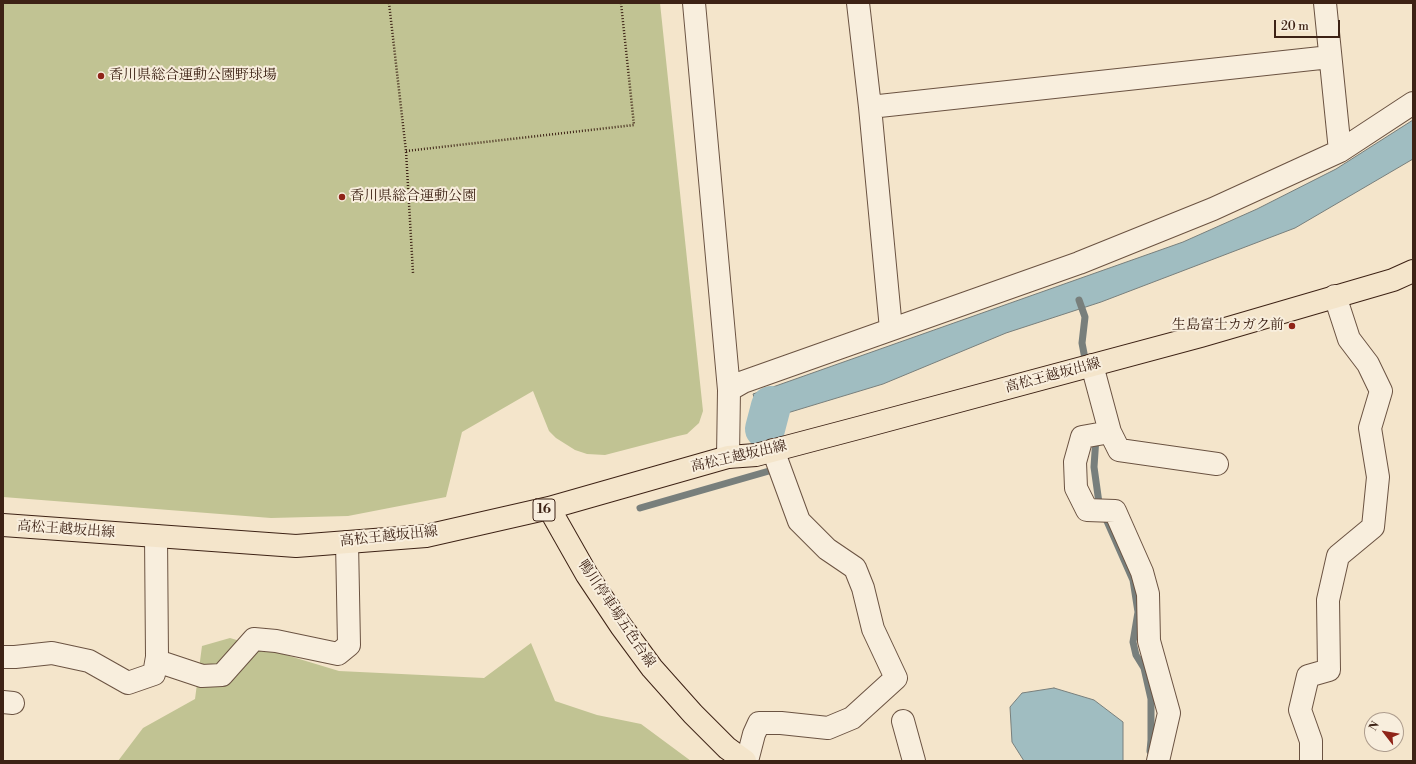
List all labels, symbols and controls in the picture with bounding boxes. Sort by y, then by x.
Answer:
scale bar [1276,12,1342,38]
text: 20 m [1281,19,1309,34]
place label: 香川県総合運動公園野球場 [109,68,277,84]
marker: 香川県総合運動公園野球場 [96,71,106,81]
place label: 香川県総合運動公園 [350,189,476,205]
marker: 香川県総合運動公園 [337,192,347,202]
place label: 生島富士カガク前 [1172,318,1284,334]
marker: 生島富士カガク前 [1287,321,1297,331]
street label: 高松王越坂出線 [1003,355,1103,397]
street label: 高松王越坂出線 [689,438,789,476]
road number: 16 [533,499,555,521]
street label: 高松王越坂出線 [17,518,115,542]
street label: 高松王越坂出線 [339,524,439,550]
street label: 鴨川停車場五色台線 [574,557,658,671]
north arrow [1364,712,1404,752]
text: N [1366,719,1383,734]

